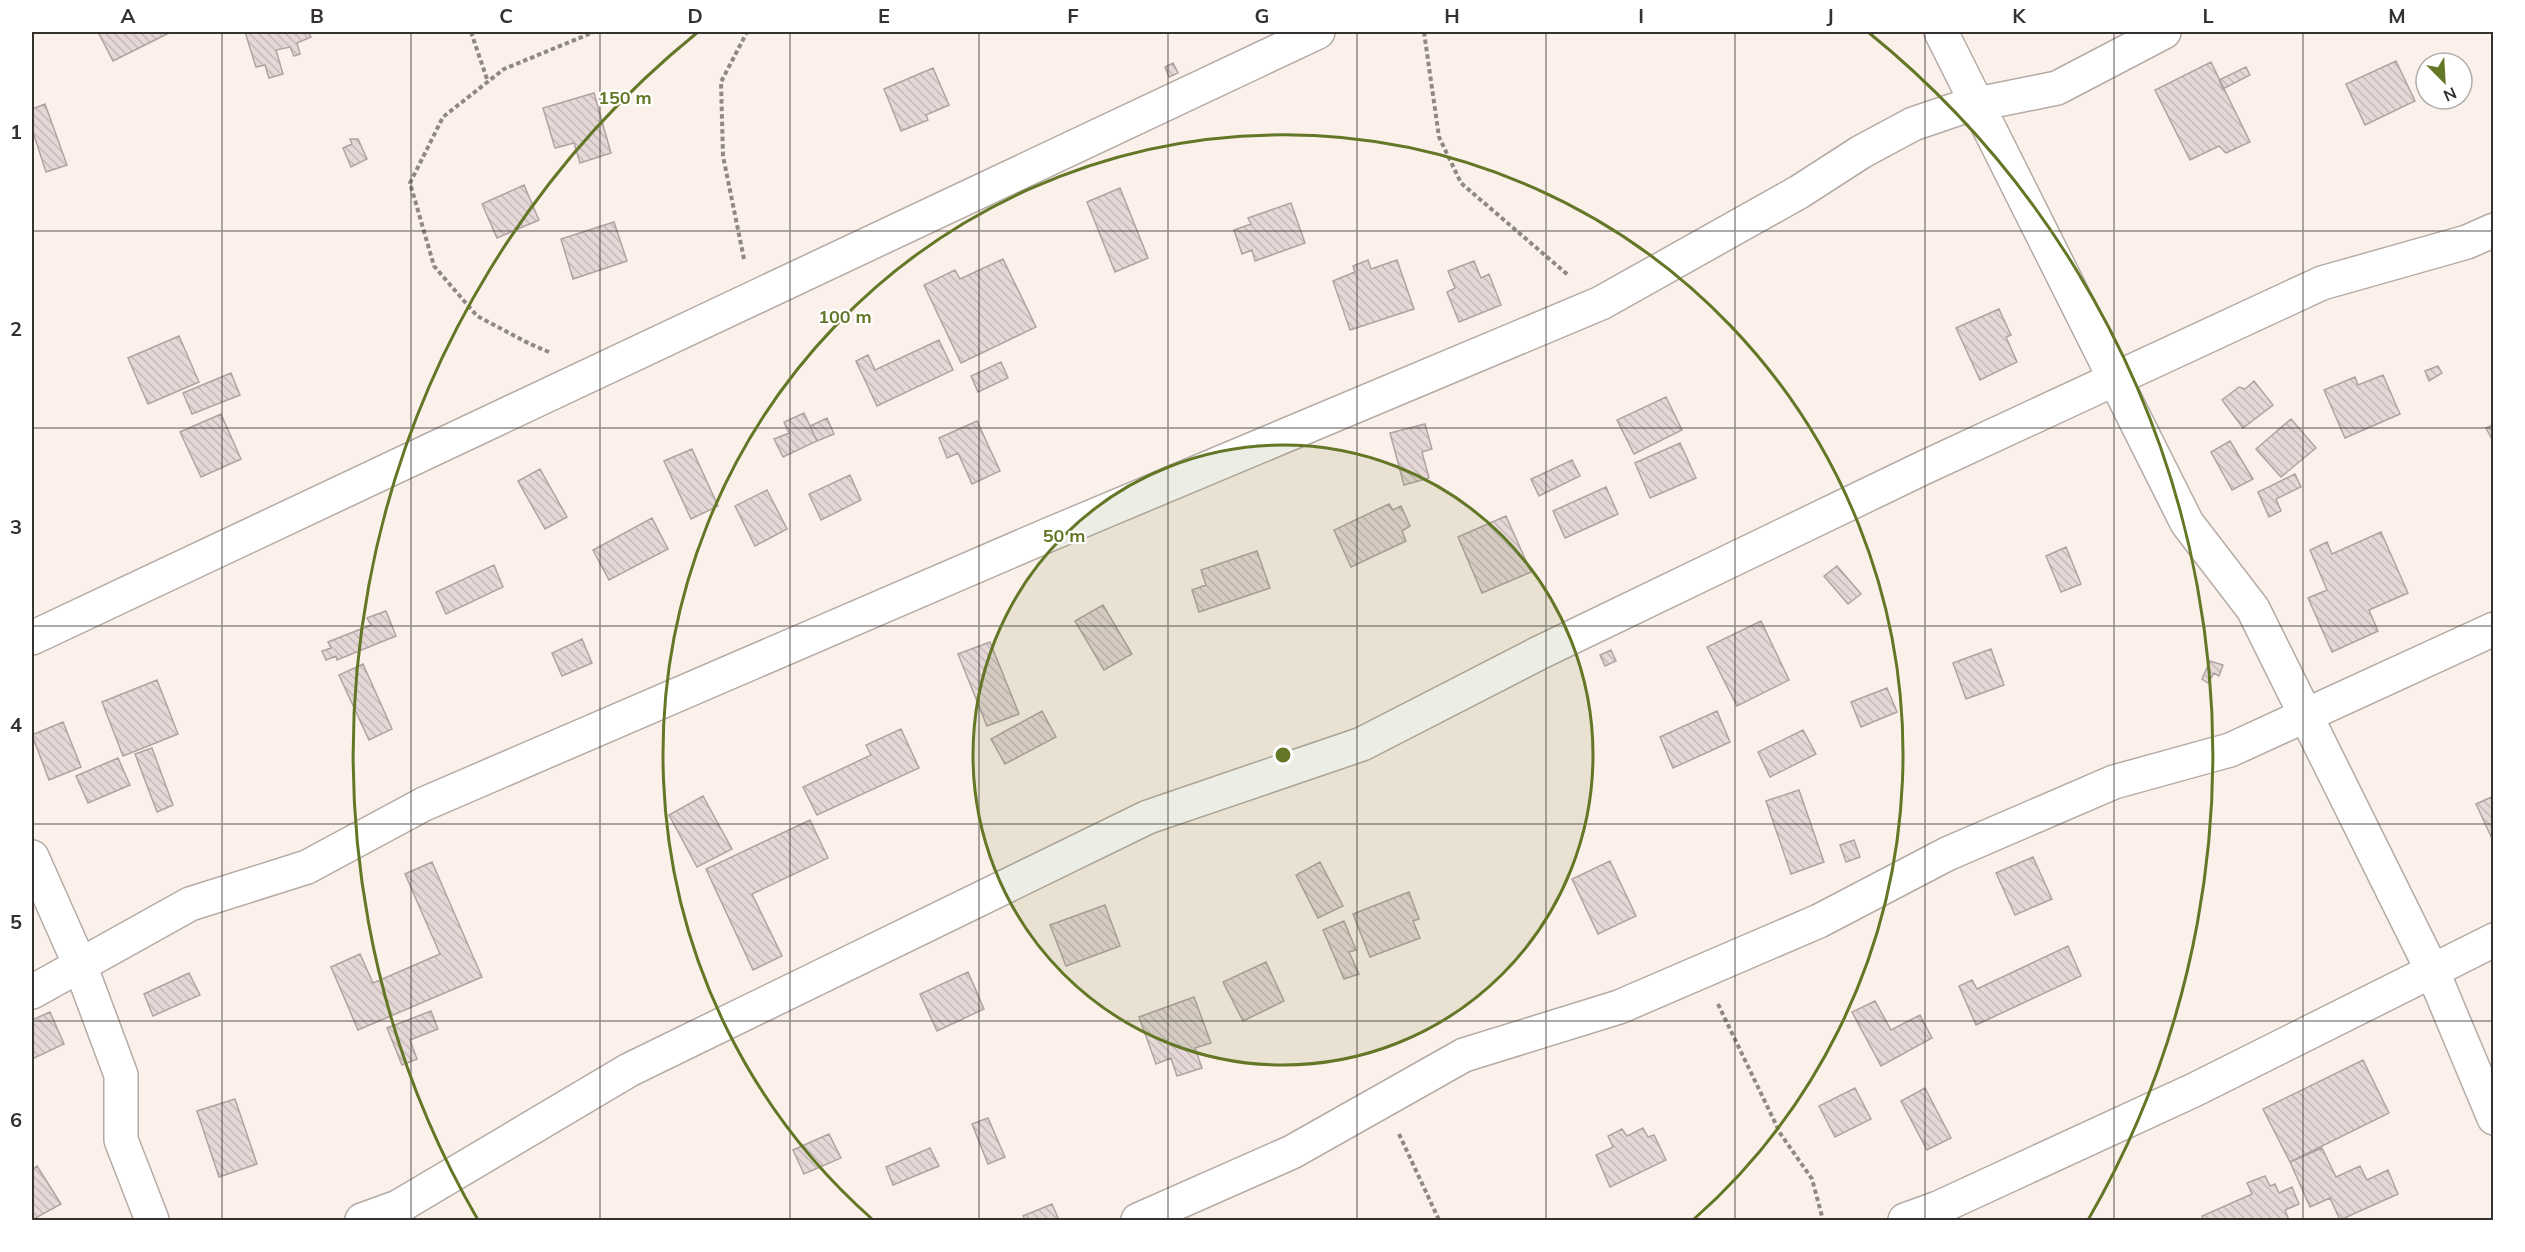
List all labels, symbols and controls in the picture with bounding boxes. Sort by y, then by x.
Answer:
text: A [121,3,136,28]
text: B [310,3,324,28]
text: C [499,3,513,28]
text: D [687,3,703,28]
text: E [878,3,890,28]
text: F [1067,3,1079,28]
text: G [1255,3,1269,28]
text: H [1444,3,1460,28]
text: I [1638,3,1644,28]
text: J [1826,3,1834,28]
text: K [2012,3,2026,28]
text: L [2202,3,2214,28]
text: M [2388,3,2406,28]
north arrow [2414,51,2474,111]
text: N [2441,83,2460,106]
text: 150 m [598,86,652,109]
text: 1 [10,119,22,144]
text: 100 m [818,305,872,328]
text: 2 [10,316,22,341]
text: 3 [10,514,22,539]
text: 50 m [1043,524,1085,547]
text: 4 [10,712,22,737]
centre of rings [1273,745,1293,765]
text: 5 [10,909,22,934]
text: 6 [10,1107,22,1132]

